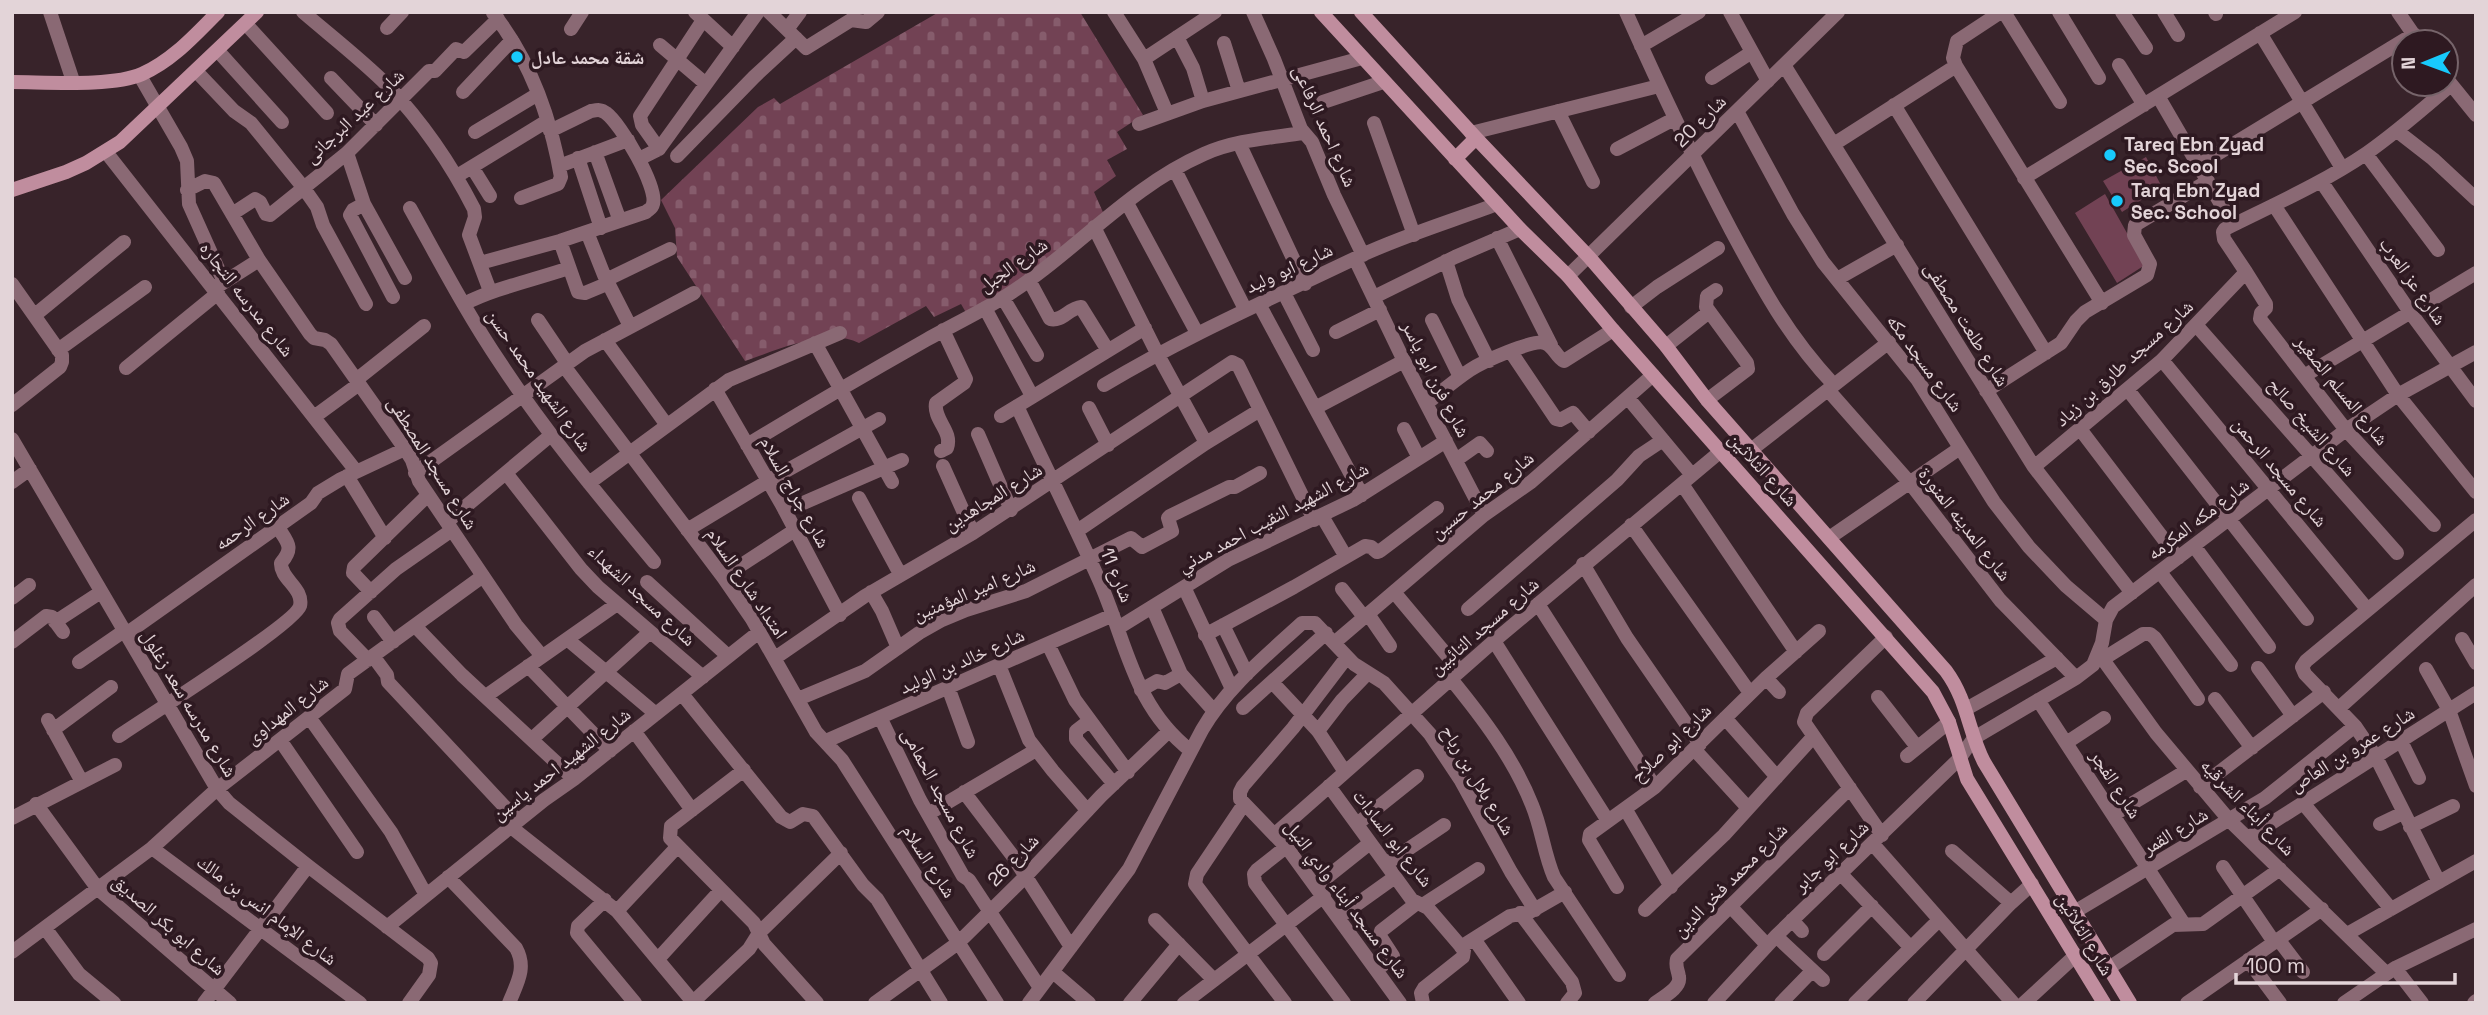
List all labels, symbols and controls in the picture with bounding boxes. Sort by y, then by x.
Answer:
north arrow [2390,28,2460,98]
place label: شقة محمد عادل [531,45,644,70]
marker: شقة محمد عادل [509,49,525,65]
text: N [2396,57,2421,70]
street label: شارع احمد الرفاعى [1287,61,1363,191]
street label: شارع عيد البرجانى [299,63,409,169]
street label: شارع 20 [1668,89,1732,153]
place label: Tareq Ebn Zyad Sec. Scool [2124,132,2264,179]
marker: Tareq Ebn Zyad Sec. Scool [2102,147,2118,163]
place label: Tarq Ebn Zyad Sec. School [2131,178,2260,225]
marker: Tarq Ebn Zyad Sec. School [2109,193,2125,209]
street label: شارع الجبل [973,232,1053,298]
street label: شارع عز العرب [2374,232,2452,330]
street label: شارع مدرسه التجاره [194,236,300,362]
street label: شارع ابو وليد [1241,237,1337,299]
street label: شارع طلعت مصطفى [1919,257,2015,391]
street label: شارع مسجد طارق بن زياد [2049,294,2199,432]
street label: شارع الشهيد محمد حسن [480,304,598,456]
street label: شارع مسجد مكه [1881,309,1969,417]
street label: شارع فرن ابو ياسر [1395,316,1476,442]
street label: شارع المسلم الصغير [2289,329,2394,450]
street label: شارع الشيخ صالح [2262,372,2362,482]
street label: شارع مسجد المصطفى [382,392,484,534]
street label: شارع مسجد الرحمن [2227,412,2333,532]
street label: شارع الثلاثين [1723,426,1803,512]
street label: شارع جراج السلام [753,432,836,553]
street label: شارع محمد حسين [1425,445,1539,545]
street label: شارع الشهيد النقيب احمد مدني [1173,456,1374,581]
street label: شارع المجاهدين [939,457,1047,537]
street label: شارع المدينه المنورة [1913,462,2017,586]
street label: شارع مكه المكرمه [2142,472,2254,566]
street label: شارع الرحمه [210,486,294,556]
street label: امتداد شارع السلام [700,522,794,644]
street label: شارع مسجد الشهداء [583,538,701,652]
street label: شارع 11 [1094,544,1140,606]
street label: شارع امير المؤمنين [909,553,1039,627]
street label: شارع مسجد التائبين [1424,571,1544,681]
street label: شارع خالد بن الوليد [896,622,1028,700]
street label: شارع مدرسه سعد زغلول [135,625,243,781]
street label: شارع المهداوى [240,670,334,750]
street label: شارع ابو صلاح [1625,698,1717,788]
street label: شارع عمرو بن العاص [2285,700,2419,798]
street label: شارع الشهيد احمد ياسين [486,702,636,826]
street label: شارع بلال بن رباح [1435,720,1521,840]
street label: شارع مسجد الحمامى [896,723,986,863]
street label: شارع الفجر [2084,744,2148,823]
street label: شارع أبناء الشرقيه [2195,753,2301,861]
street label: شارع ابو السادات [1347,784,1439,892]
street label: شارع القمر [2137,802,2212,861]
street label: شارع مسجد أبناء وادي النيل [1277,815,1415,985]
street label: شارع ابو جابر [1787,815,1874,898]
street label: شارع محمد فخر الدين [1667,817,1793,943]
street label: شارع السلام [895,819,962,903]
street label: شارع 26 [982,828,1044,892]
street label: شارع الإمام انس بن مالك [191,849,342,972]
street label: شارع ابو بكر الصديق [107,869,231,981]
street label: شارع الثلاثين [2050,888,2120,980]
scale bar [2236,942,2455,986]
text: 100 m [2246,952,2305,979]

